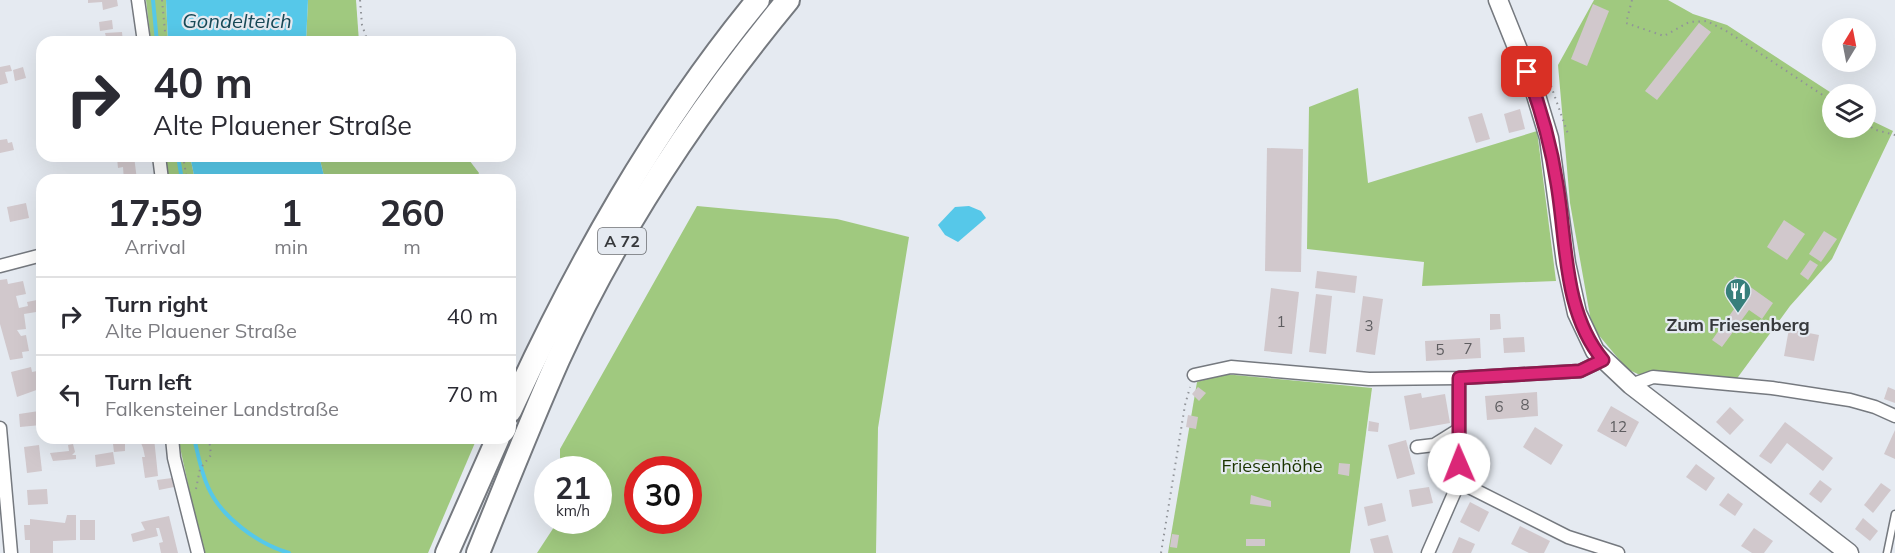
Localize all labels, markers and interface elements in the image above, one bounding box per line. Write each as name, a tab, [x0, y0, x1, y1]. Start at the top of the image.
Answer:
water label: Gondelteich	[182, 8, 292, 33]
north arrow	[1822, 18, 1876, 72]
map controls	[1822, 18, 1876, 138]
pin	[1501, 46, 1552, 97]
icon: arrive	[1510, 55, 1543, 88]
text: 40 m	[153, 56, 253, 109]
icon: right	[54, 60, 132, 138]
button: layers	[1822, 84, 1876, 138]
text: Alte Plauener Straße	[153, 108, 412, 142]
text: 17:59	[107, 190, 203, 235]
text: 1	[280, 190, 302, 235]
text: 260	[380, 190, 445, 235]
road number: A 72	[598, 228, 646, 254]
text: Arrival	[125, 234, 186, 259]
text: min	[274, 234, 308, 259]
text: m	[403, 234, 421, 259]
restaurant icon: Zum Friesenberg	[1723, 276, 1753, 314]
text: Turn right	[105, 290, 208, 318]
icon: right	[54, 300, 87, 333]
text: 40 m	[447, 302, 498, 330]
house number: 1	[1276, 312, 1286, 331]
place label: Zum Friesenberg	[1666, 313, 1810, 336]
house number: 3	[1364, 316, 1374, 335]
text: Alte Plauener Straße	[105, 318, 297, 343]
house number: 7	[1463, 339, 1473, 358]
house number: 5	[1435, 340, 1445, 359]
text: Turn left	[105, 368, 192, 396]
icon: left	[54, 378, 87, 411]
text: 70 m	[447, 380, 498, 408]
house number: 8	[1520, 395, 1530, 414]
text: Falkensteiner Landstraße	[105, 396, 339, 421]
house number: 6	[1494, 397, 1504, 416]
house number: 12	[1609, 417, 1627, 436]
position arrow	[1427, 432, 1491, 496]
park label: Friesenhöhe	[1222, 454, 1322, 477]
speed limit sign: 30	[624, 456, 702, 534]
text: 21	[555, 469, 591, 507]
text: km/h	[556, 501, 590, 520]

